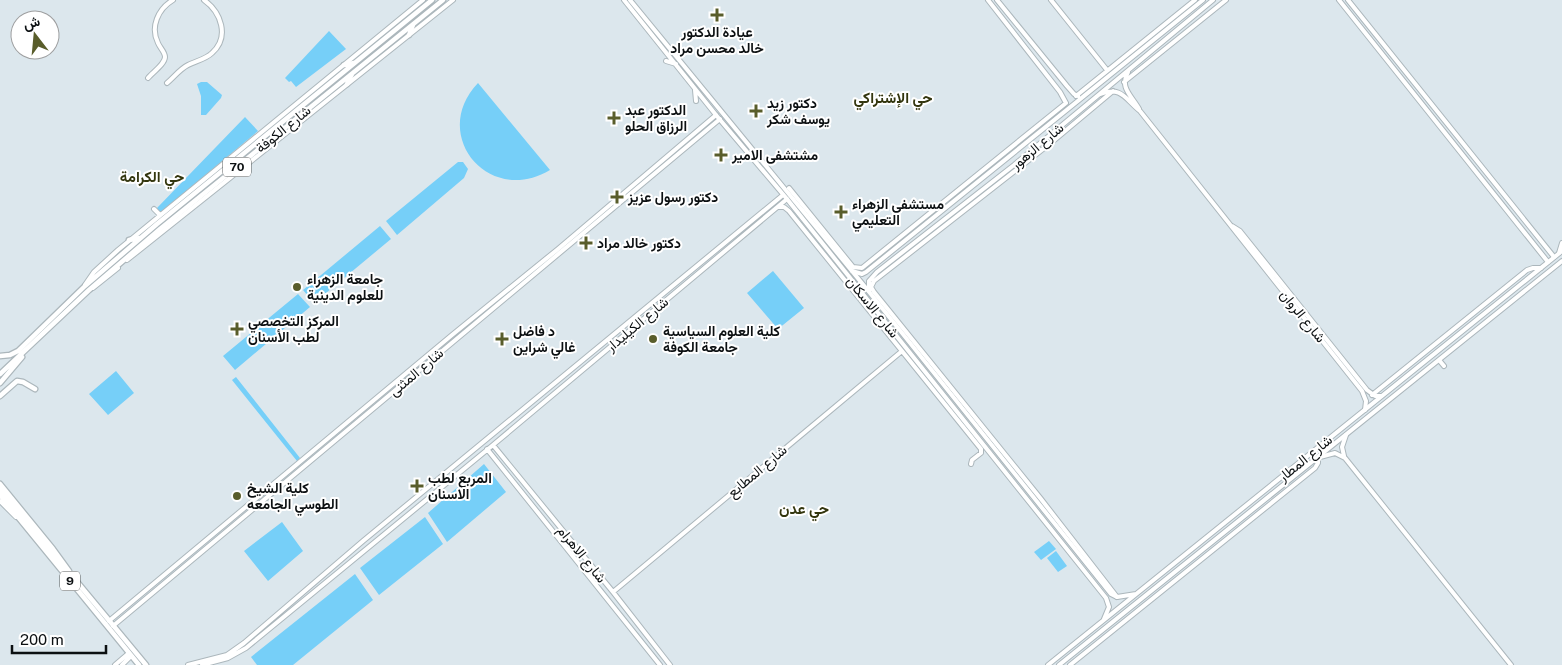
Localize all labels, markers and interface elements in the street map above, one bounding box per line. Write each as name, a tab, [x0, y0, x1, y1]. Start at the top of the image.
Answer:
marker: عيادة الدكتور خالد محسن مراد	[710, 8, 724, 22]
north arrow	[10, 10, 60, 60]
text: ش	[21, 12, 42, 33]
place label: عيادة الدكتور خالد محسن مراد	[670, 24, 764, 57]
district label: حي الإشتراكي	[853, 89, 933, 111]
place label: دكتور زيد يوسف شكر	[766, 95, 830, 128]
street label: شارع الكوفة	[252, 102, 316, 158]
place label: الدكتور عبد الرزاق الحلو	[625, 102, 687, 135]
marker: دكتور زيد يوسف شكر	[749, 104, 763, 118]
marker: الدكتور عبد الرزاق الحلو	[607, 111, 621, 125]
street label: شارع الزهور	[1007, 119, 1069, 176]
place label: مشتشفى الامير	[731, 147, 819, 164]
marker: مشتشفى الامير	[714, 148, 728, 162]
road number: 70	[223, 158, 251, 176]
district label: حي الكرامة	[120, 168, 184, 190]
place label: دكتور رسول عزيز	[627, 189, 718, 206]
marker: دكتور رسول عزيز	[610, 190, 624, 204]
place label: مستشفى الزهراء التعليمي	[852, 196, 944, 232]
marker: مستشفى الزهراء التعليمي	[834, 205, 848, 219]
place label: دكتور خالد مراد	[597, 235, 681, 252]
marker: دكتور خالد مراد	[579, 236, 593, 250]
place label: جامعة الزهراء للعلوم الدينية	[307, 271, 383, 304]
street label: شارع الاسكان	[841, 273, 903, 343]
marker: جامعة الزهراء للعلوم الدينية	[291, 281, 303, 293]
street label: شارع الروان	[1275, 286, 1329, 347]
street label: شارع الكيليدار	[602, 293, 673, 358]
place label: المركز التخصصي لطب الأسنان	[248, 313, 339, 346]
marker: المركز التخصصي لطب الأسنان	[230, 322, 244, 336]
place label: د فاضل غالي شراين	[513, 323, 576, 359]
place label: كلية العلوم السياسية جامعة الكوفة	[663, 323, 780, 356]
marker: د فاضل غالي شراين	[495, 332, 509, 346]
marker: كلية العلوم السياسية جامعة الكوفة	[647, 333, 659, 345]
street label: شارع المثنى	[386, 345, 448, 402]
street label: شارع المطار	[1274, 431, 1337, 488]
street label: شارع المطابع	[724, 442, 792, 503]
place label: المربع لطب الاسنان	[428, 470, 492, 502]
marker: المربع لطب الاسنان	[410, 479, 424, 493]
place label: كلية الشيخ الطوسي الجامعه	[247, 480, 338, 516]
marker: كلية الشيخ الطوسي الجامعه	[231, 490, 243, 502]
district label: حي عدن	[779, 500, 829, 522]
street label: شارع الاهرام	[552, 522, 610, 588]
road number: 9	[60, 572, 80, 590]
scale bar	[12, 622, 106, 654]
text: 200 m	[20, 631, 64, 648]

